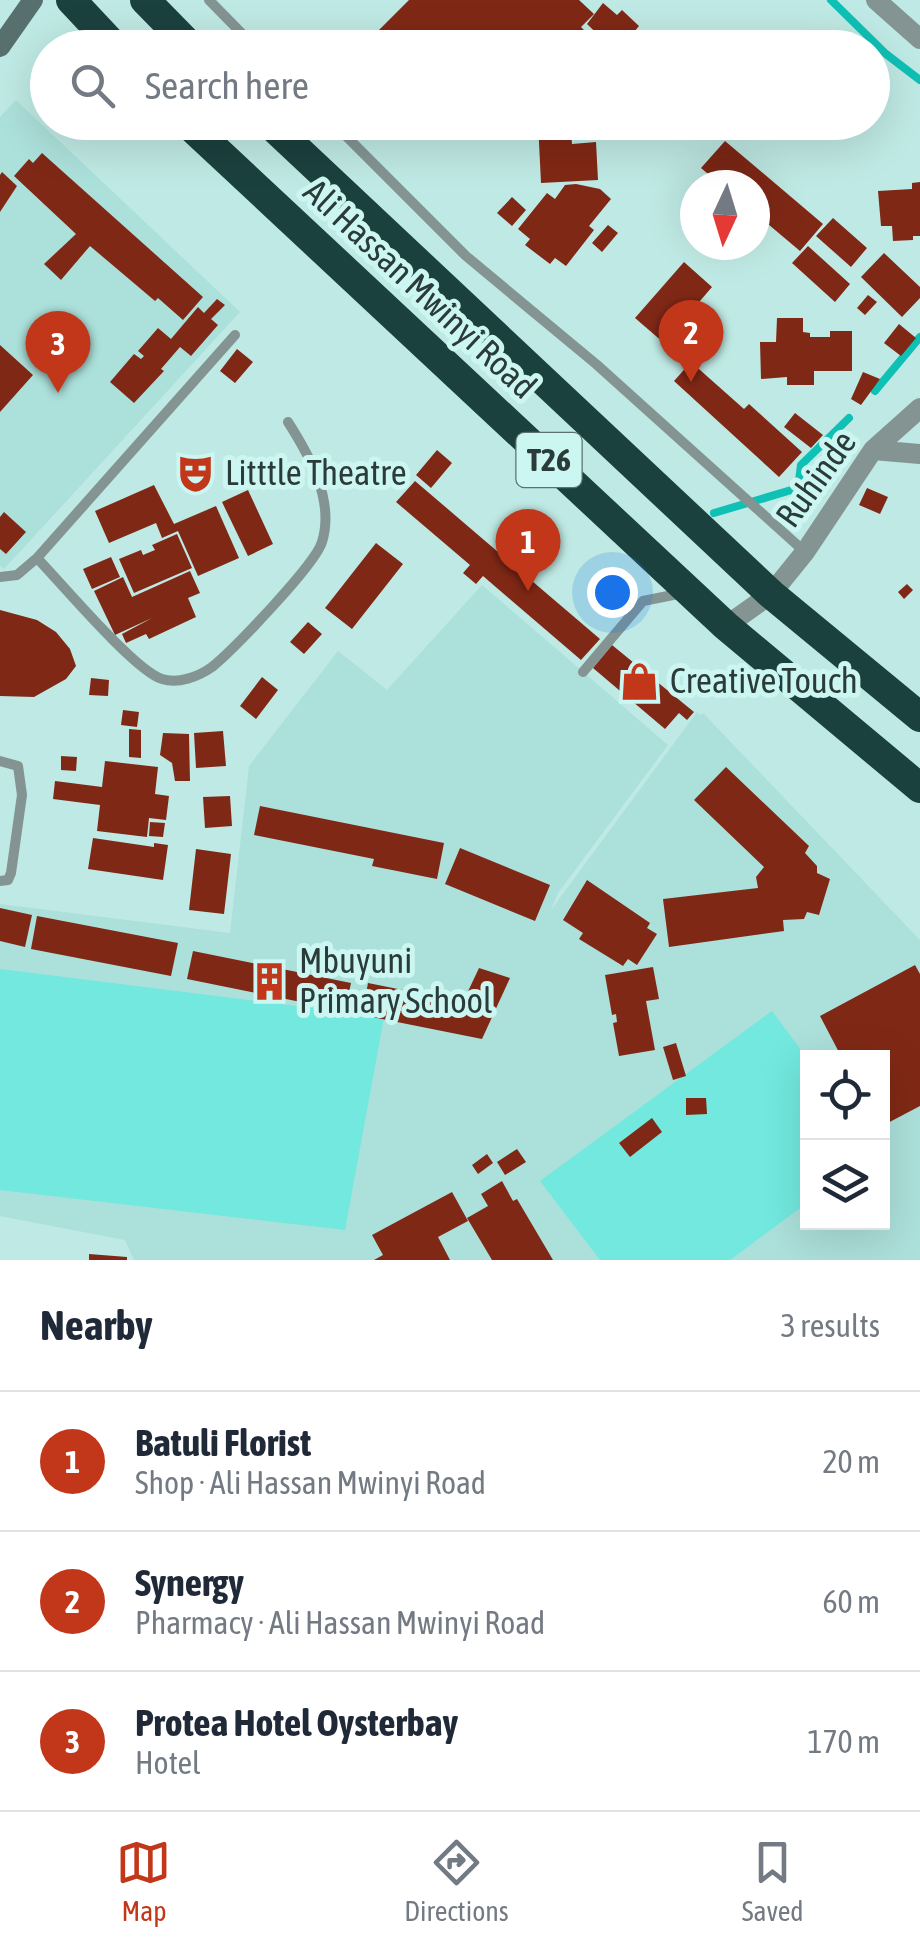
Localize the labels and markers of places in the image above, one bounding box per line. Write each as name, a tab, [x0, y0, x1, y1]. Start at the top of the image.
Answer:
pin: 2	[658, 300, 724, 382]
pin: 3	[26, 310, 90, 393]
theatre icon: Litttle Theatre	[174, 452, 216, 494]
place label: Litttle Theatre	[225, 452, 407, 492]
pin: 1	[496, 508, 560, 591]
shop icon: Creative Touch	[619, 660, 661, 702]
place label: Creative Touch	[670, 660, 858, 700]
place label: Mbuyuni Primary School	[299, 940, 492, 1020]
building icon: Mbuyuni Primary School	[248, 960, 290, 1002]

